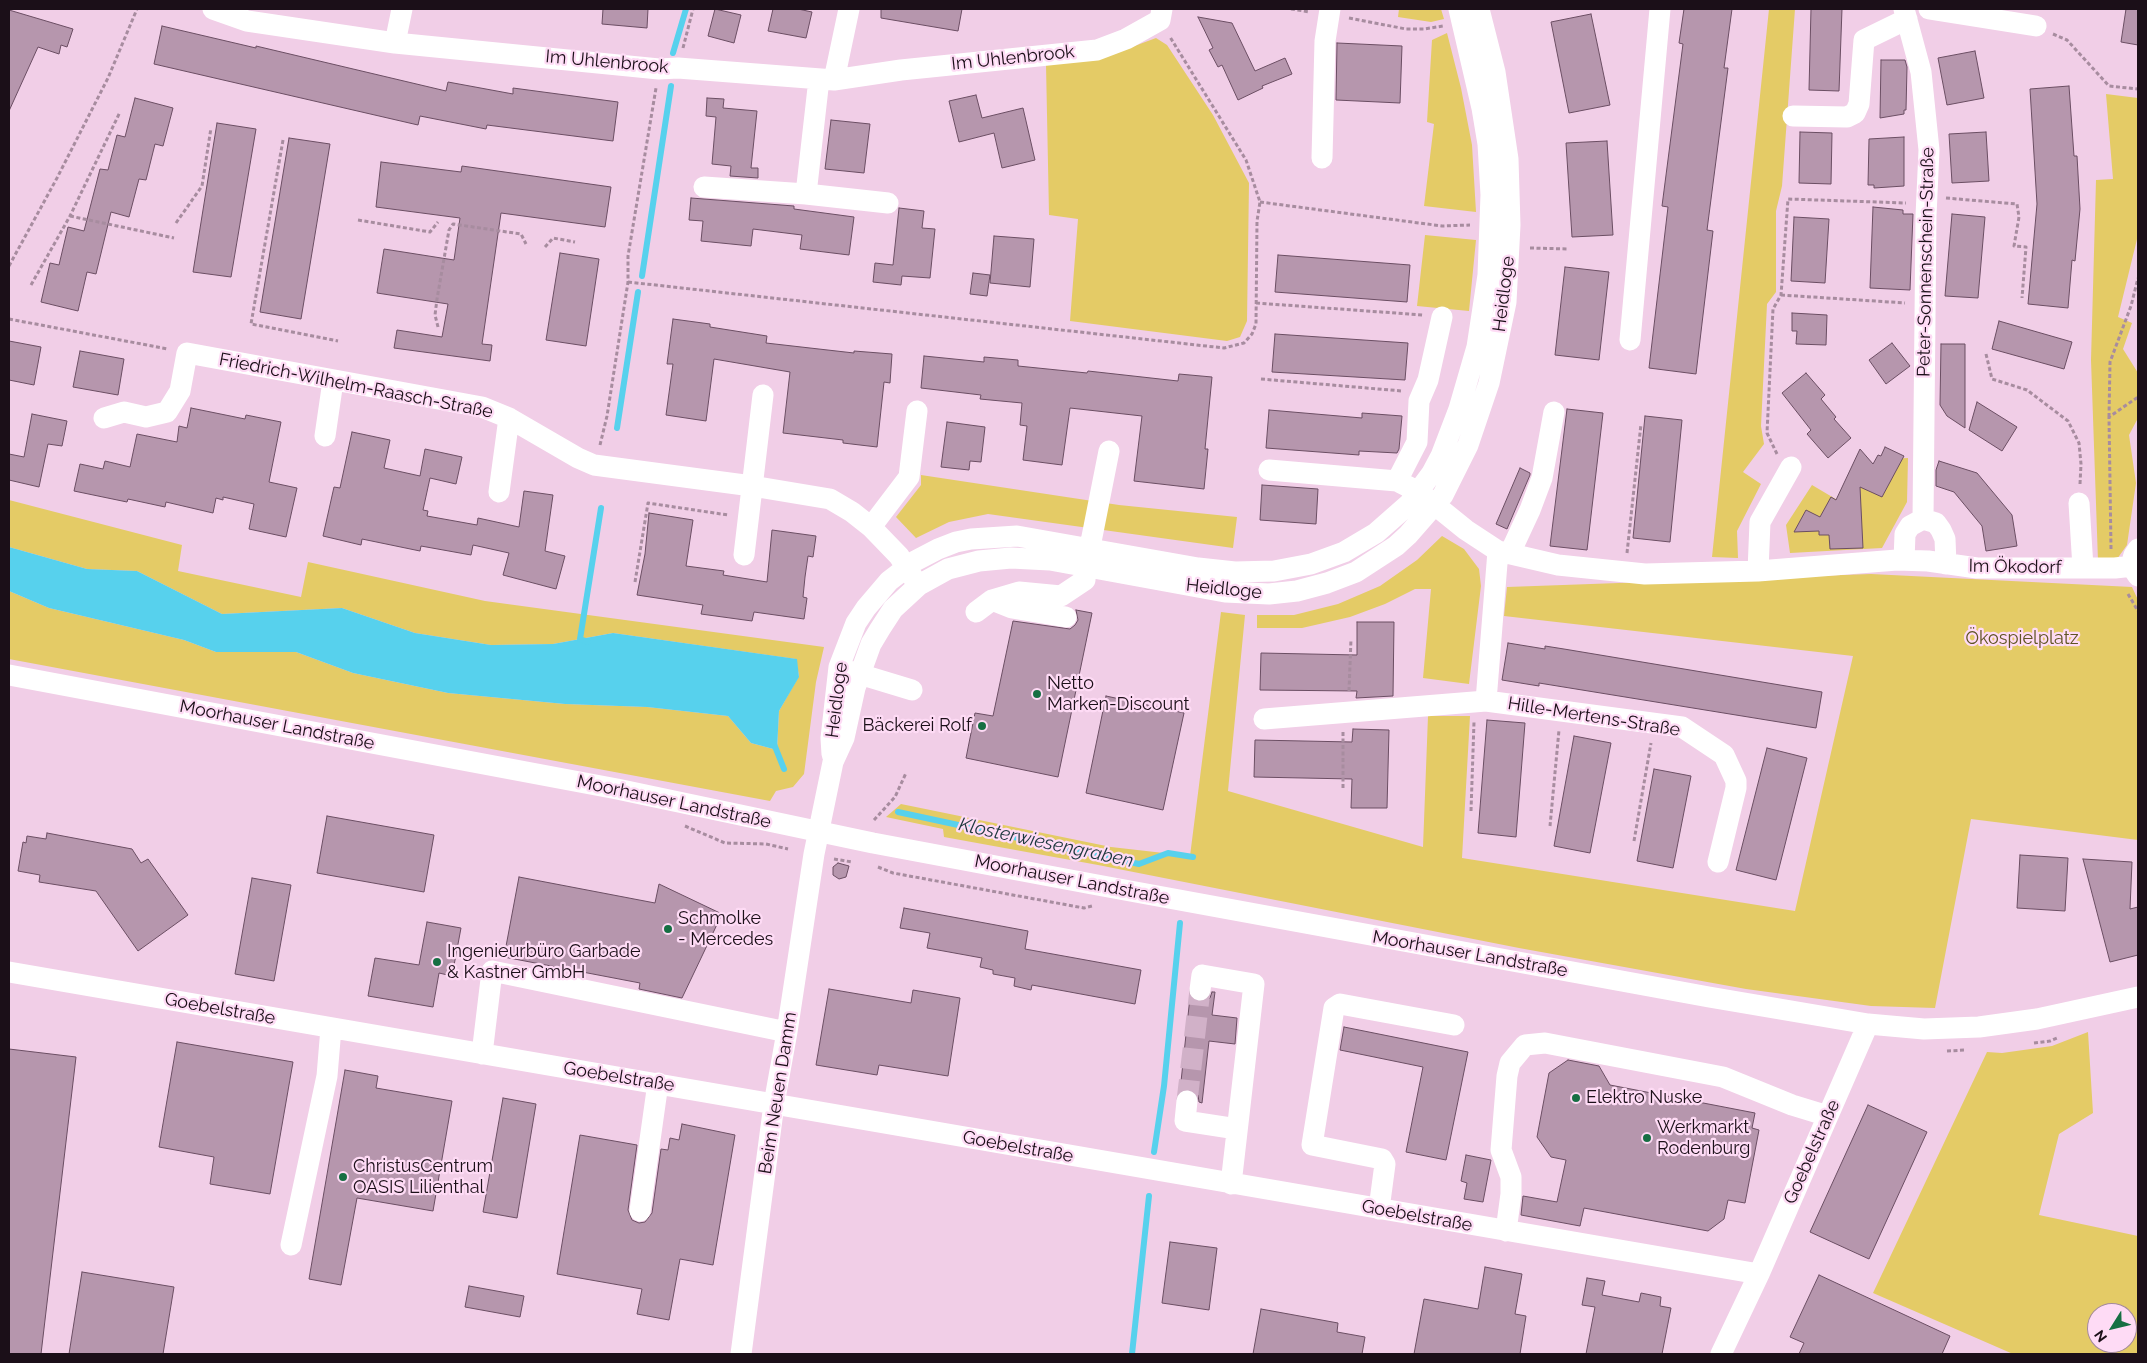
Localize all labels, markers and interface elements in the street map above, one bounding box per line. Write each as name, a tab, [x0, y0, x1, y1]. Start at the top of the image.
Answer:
street label: Im Uhlenbrook	[950, 41, 1076, 75]
street label: Im Uhlenbrook	[544, 46, 670, 78]
street label: Peter-Sonnenschein-Straße	[1913, 147, 1939, 377]
street label: Heidloge	[1489, 255, 1519, 333]
street label: Friedrich-Wilhelm-Raasch-Straße	[217, 349, 495, 423]
street label: Im Ökodorf	[1968, 555, 2062, 579]
street label: Heidloge	[1185, 574, 1263, 604]
park label: Ökospielplatz	[1965, 628, 2079, 650]
street label: Heidloge	[822, 661, 852, 739]
place label: Netto Marken-Discount	[1047, 673, 1190, 716]
marker: Netto Marken-Discount	[1031, 688, 1043, 700]
street label: Hille-Mertens-Straße	[1506, 693, 1682, 741]
street label: Moorhauser Landstraße	[178, 696, 376, 754]
place label: Bäckerei Rolf	[863, 715, 972, 737]
marker: Bäckerei Rolf	[976, 720, 988, 732]
street label: Moorhauser Landstraße	[575, 771, 773, 833]
water label: Klosterwiesengraben	[956, 813, 1136, 873]
street label: Moorhauser Landstraße	[973, 851, 1171, 909]
place label: Schmolke - Mercedes	[678, 908, 773, 951]
marker: Schmolke - Mercedes	[662, 923, 674, 935]
street label: Moorhauser Landstraße	[1371, 926, 1569, 982]
place label: Ingenieurbüro Garbade & Kastner GmbH	[447, 941, 640, 984]
marker: Ingenieurbüro Garbade & Kastner GmbH	[431, 956, 443, 968]
street label: Goebelstraße	[163, 989, 277, 1029]
street label: Beim Neuen Damm	[755, 1010, 801, 1176]
street label: Goebelstraße	[562, 1058, 676, 1096]
place label: Elektro Nuske	[1586, 1087, 1702, 1109]
marker: Elektro Nuske	[1570, 1092, 1582, 1104]
street label: Goebelstraße	[1779, 1096, 1845, 1208]
place label: Werkmarkt Rodenburg	[1657, 1117, 1750, 1160]
street label: Goebelstraße	[961, 1127, 1075, 1167]
marker: Werkmarkt Rodenburg	[1641, 1132, 1653, 1144]
place label: ChristusCentrum OASIS Lilienthal	[353, 1156, 493, 1198]
marker: ChristusCentrum OASIS Lilienthal	[337, 1171, 349, 1183]
street label: Goebelstraße	[1360, 1196, 1474, 1236]
north arrow	[2087, 1303, 2137, 1353]
text: N	[2091, 1327, 2110, 1345]

